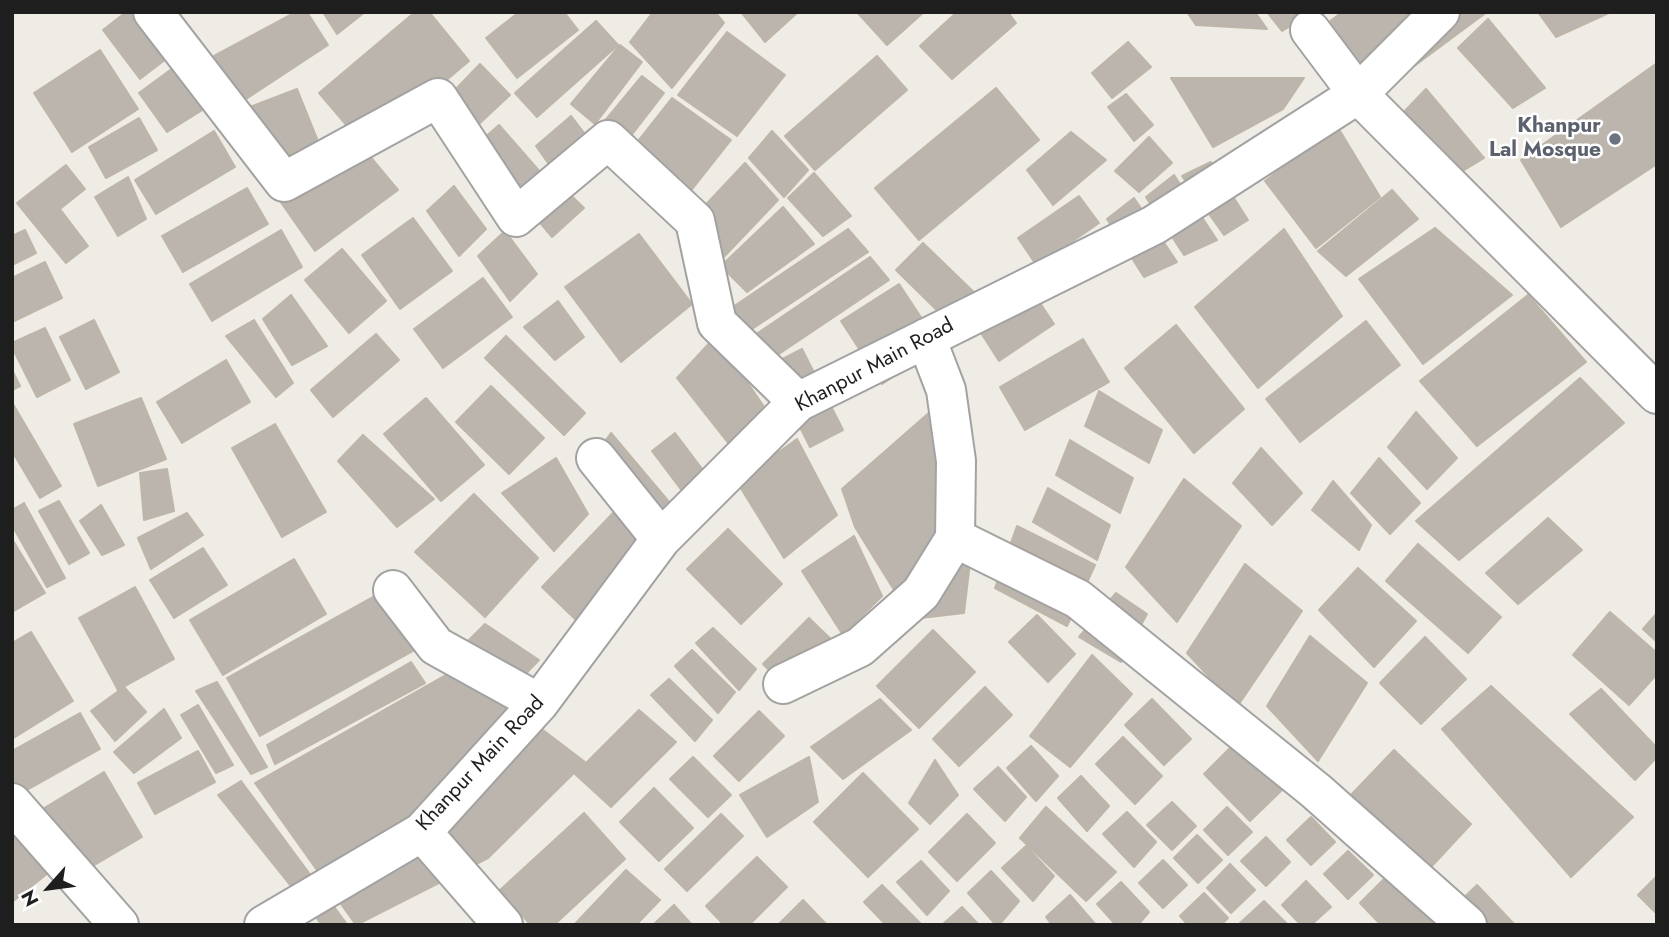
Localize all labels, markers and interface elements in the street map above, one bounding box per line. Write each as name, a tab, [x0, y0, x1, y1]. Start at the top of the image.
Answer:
place label: Khanpur Lal Mosque	[1489, 114, 1601, 164]
marker: Khanpur Lal Mosque	[1607, 131, 1623, 147]
street label: Khanpur Main Road	[792, 314, 958, 418]
street label: Khanpur Main Road	[412, 691, 550, 837]
north arrow	[14, 853, 84, 923]
text: N	[15, 885, 45, 911]

